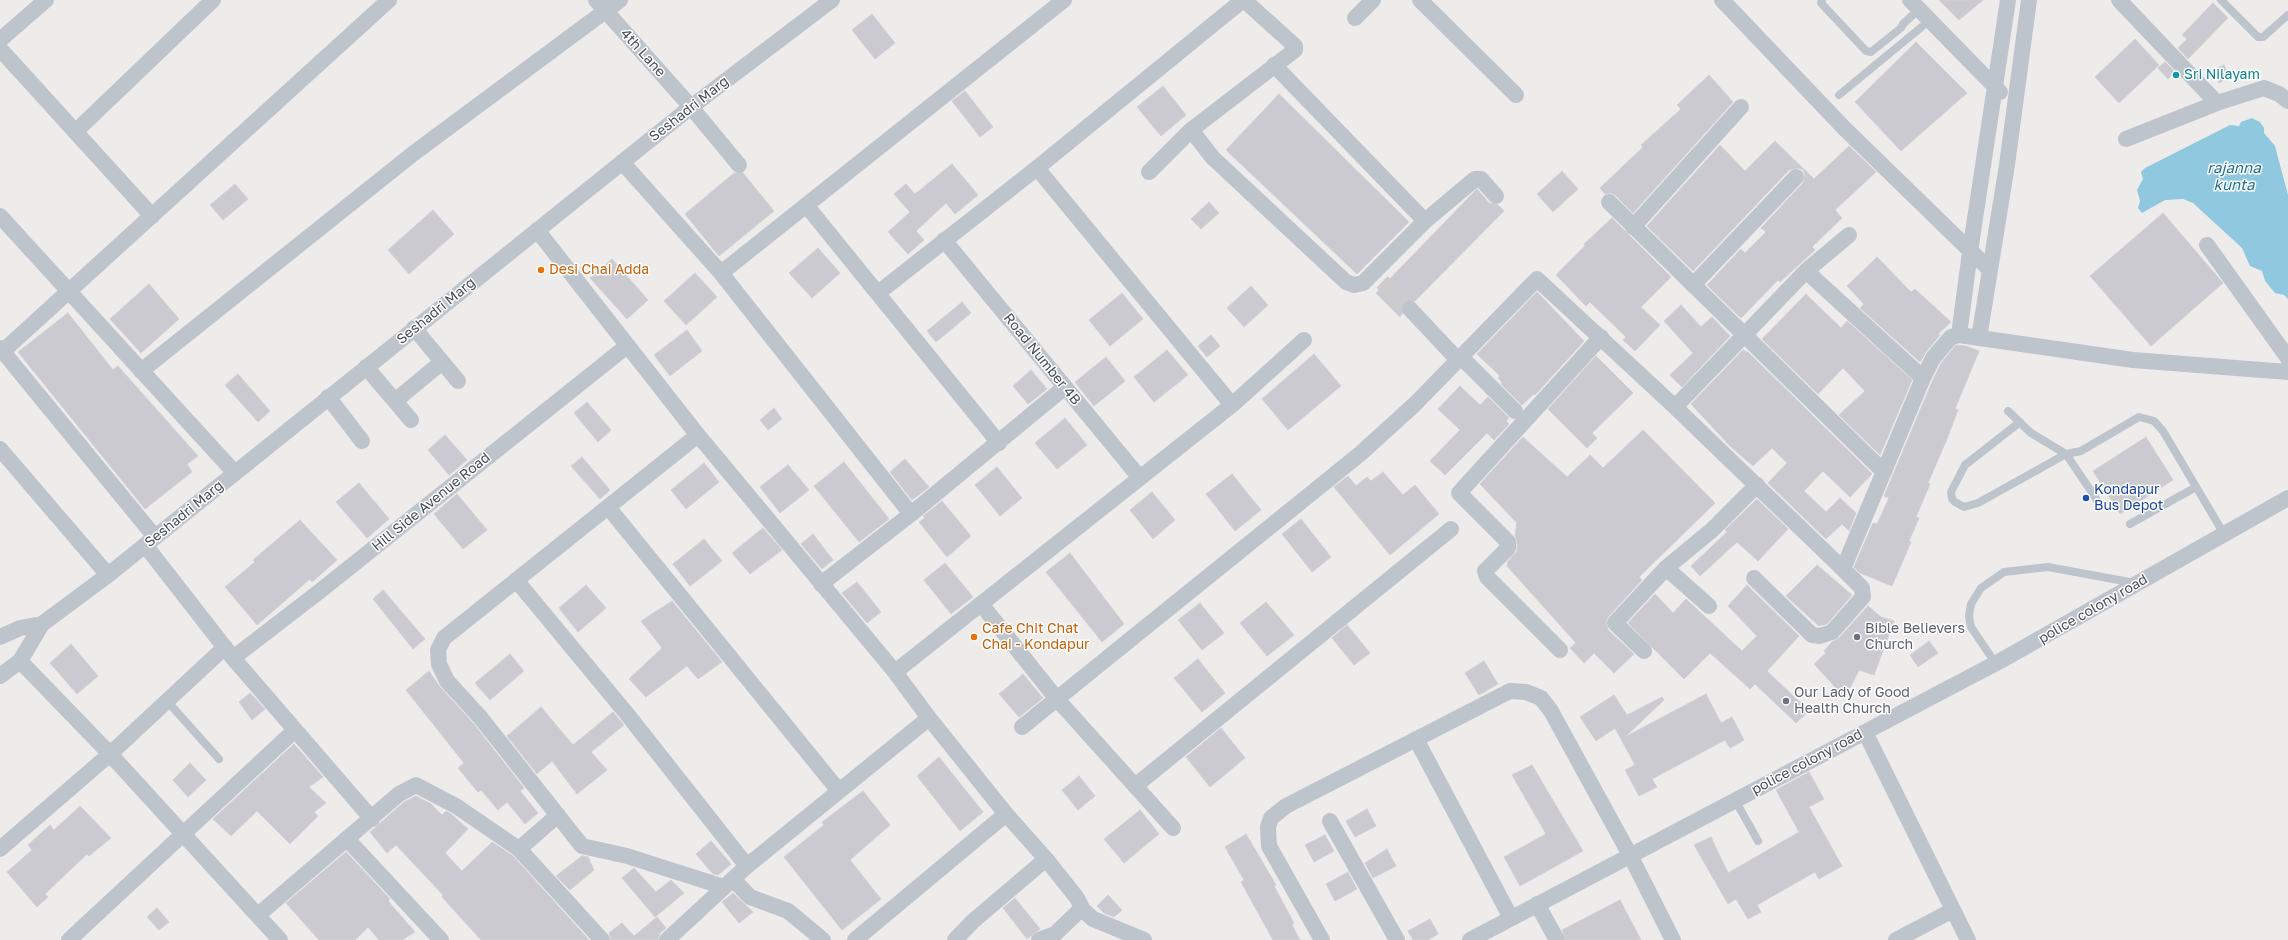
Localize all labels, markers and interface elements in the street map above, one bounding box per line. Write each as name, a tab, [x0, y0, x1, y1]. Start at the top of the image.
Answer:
street label: 4th Lane	[617, 25, 669, 81]
place label: Sri Nilayam	[2184, 67, 2260, 83]
marker: Sri Nilayam	[2171, 70, 2181, 80]
street label: Seshadri Marg	[646, 73, 732, 145]
water label: rajanna kunta	[2207, 159, 2261, 194]
place label: Desi Chai Adda	[549, 262, 649, 278]
marker: Desi Chai Adda	[536, 265, 546, 275]
street label: Seshadri Marg	[393, 274, 479, 348]
street label: Road Number 4B	[1000, 310, 1084, 408]
street label: Hill Side Avenue Road	[369, 449, 493, 555]
street label: Seshadri Marg	[141, 477, 227, 551]
place label: Kondapur Bus Depot	[2094, 482, 2163, 514]
marker: Kondapur Bus Depot	[2081, 493, 2091, 503]
street label: police colony road	[2035, 571, 2151, 647]
place label: Cafe Chit Chat Chai - Kondapur	[982, 621, 1090, 654]
place label: Bible Believers Church	[1865, 621, 1965, 654]
marker: Cafe Chit Chat Chai - Kondapur	[969, 632, 979, 642]
marker: Bible Believers Church	[1852, 632, 1862, 642]
place label: Our Lady of Good Health Church	[1794, 685, 1910, 718]
marker: Our Lady of Good Health Church	[1781, 696, 1791, 706]
street label: police colony road	[1749, 726, 1865, 798]

